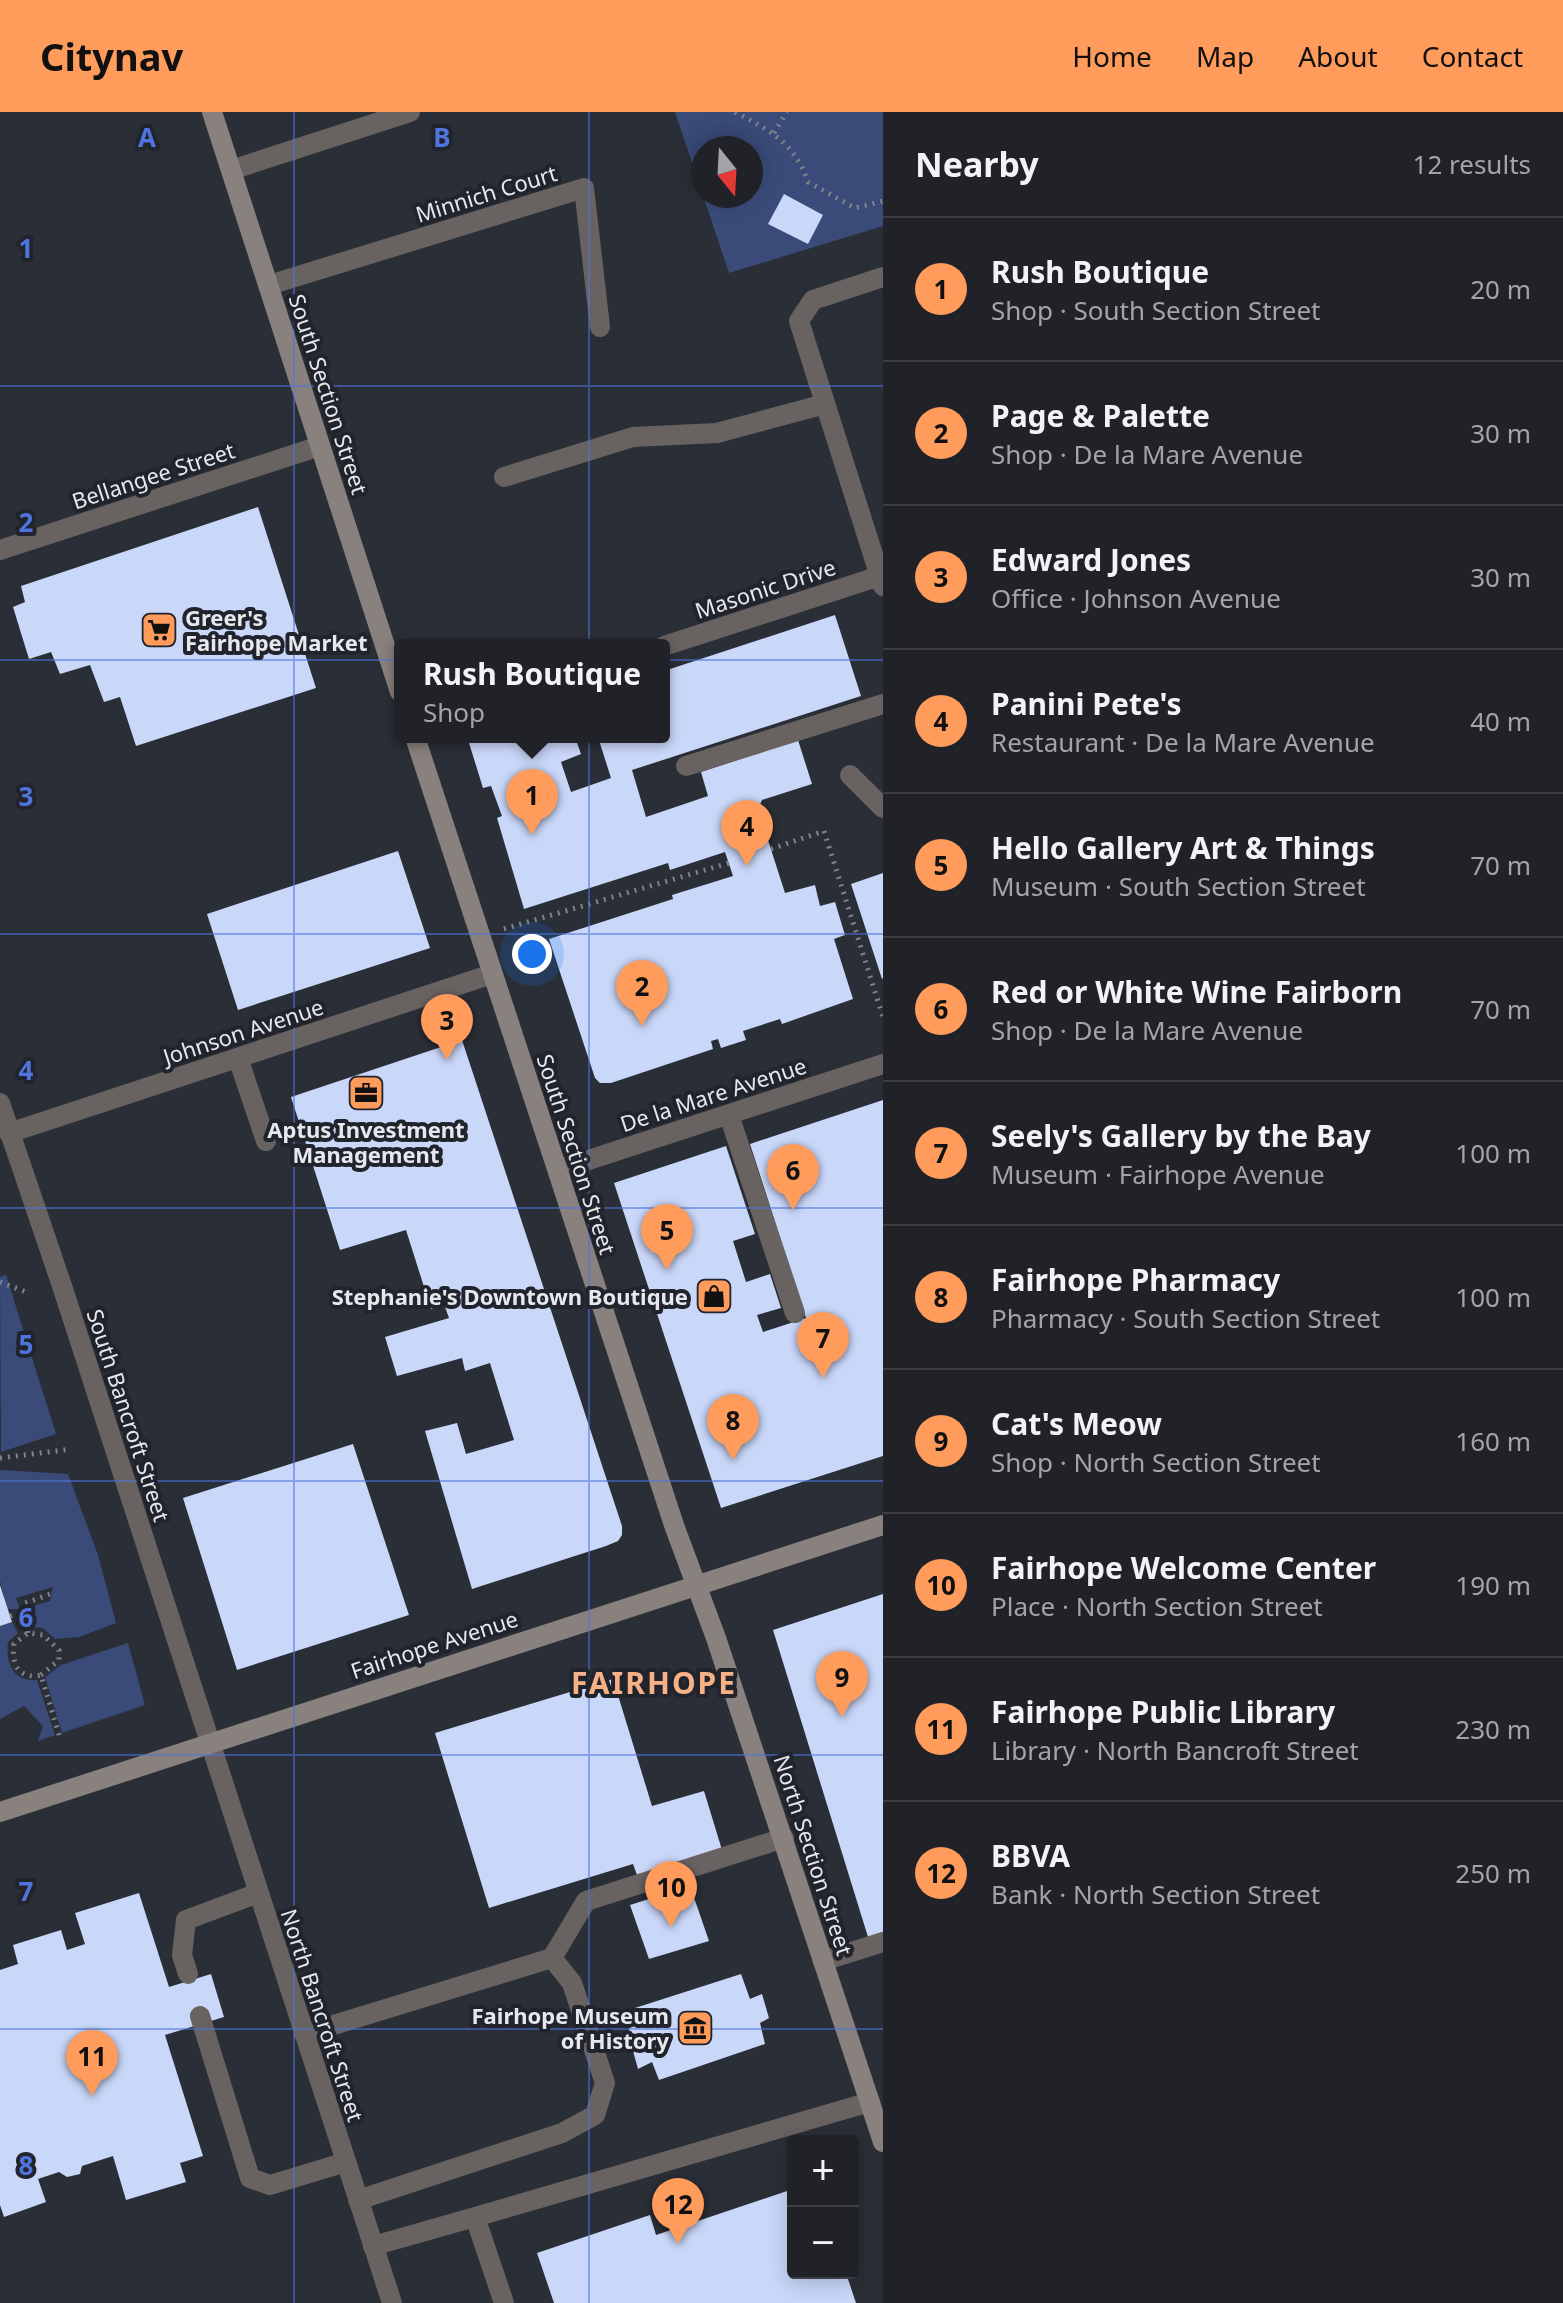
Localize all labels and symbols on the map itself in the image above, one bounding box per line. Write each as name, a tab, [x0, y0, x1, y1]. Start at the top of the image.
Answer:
text: A	[138, 119, 156, 155]
text: B	[433, 119, 451, 155]
north arrow	[691, 136, 763, 208]
street label: Minnich Court	[412, 157, 560, 229]
text: 1	[19, 230, 33, 266]
street label: South Section Street	[282, 290, 376, 498]
street label: Bellangee Street	[68, 435, 238, 515]
text: 2	[19, 504, 34, 540]
street label: Masonic Drive	[691, 551, 839, 625]
place label: Greer's Fairhope Market	[185, 602, 368, 657]
supermarket icon: Greer's Fairhope Market	[140, 611, 178, 649]
pin: 1	[506, 769, 558, 835]
text: 3	[19, 778, 33, 814]
pin: 4	[721, 800, 773, 866]
your location	[512, 934, 552, 974]
pin: 2	[616, 960, 668, 1026]
street label: Johnson Avenue	[157, 991, 327, 1072]
pin: 3	[421, 994, 473, 1060]
street label: South Section Street	[530, 1050, 624, 1258]
street label: De la Mare Avenue	[616, 1050, 810, 1138]
text: 4	[19, 1052, 34, 1088]
office icon: Aptus Investment Management	[347, 1074, 385, 1112]
place label: Aptus Investment Management	[267, 1114, 465, 1169]
pin: 6	[767, 1144, 819, 1210]
pin: 5	[641, 1204, 693, 1270]
shop icon: Stephanie's Downtown Boutique	[695, 1277, 733, 1315]
place label: Stephanie's Downtown Boutique	[332, 1281, 688, 1311]
street label: South Bancroft Street	[80, 1305, 178, 1525]
pin: 7	[797, 1312, 849, 1378]
text: 5	[19, 1326, 33, 1362]
pin: 8	[707, 1394, 759, 1460]
text: 6	[19, 1599, 34, 1635]
street label: Fairhope Avenue	[346, 1603, 522, 1685]
pin: 9	[816, 1651, 868, 1717]
district label: FAIRHOPE	[571, 1662, 737, 1703]
street label: North Section Street	[767, 1751, 861, 1959]
pin: 10	[645, 1861, 697, 1927]
text: 7	[19, 1873, 34, 1909]
street label: North Bancroft Street	[274, 1905, 372, 2125]
place label: Fairhope Museum of History	[472, 2000, 669, 2055]
museum icon: Fairhope Museum of History	[676, 2009, 714, 2047]
pin: 11	[66, 2030, 118, 2096]
text: 8	[19, 2147, 33, 2183]
pin: 12	[652, 2178, 704, 2244]

